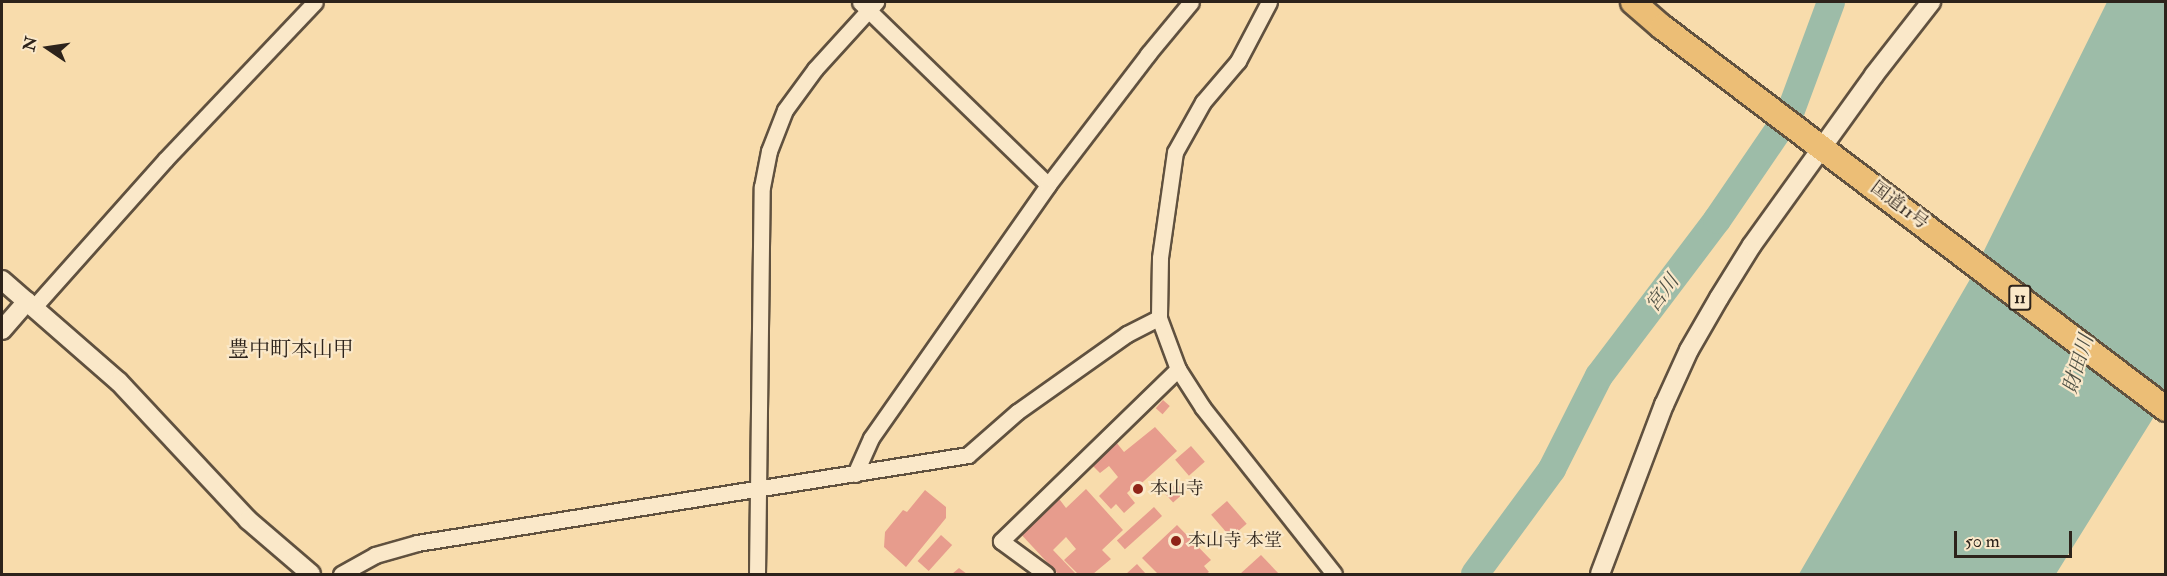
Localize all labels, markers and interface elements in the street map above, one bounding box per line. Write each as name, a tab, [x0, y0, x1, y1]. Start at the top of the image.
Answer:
north arrow	[18, 18, 78, 78]
text: N	[19, 35, 42, 53]
street label: 国道11号	[1866, 177, 1932, 235]
water label: 宮川	[1640, 270, 1684, 316]
road number: 11	[2008, 285, 2032, 311]
water label: 財田川	[2058, 332, 2098, 396]
district label: 豊中町本山甲	[228, 337, 354, 363]
place label: 本山寺	[1150, 478, 1204, 500]
marker: 本山寺	[1131, 482, 1145, 496]
scale bar	[1957, 519, 2076, 557]
place label: 本山寺 本堂	[1188, 530, 1282, 552]
text: 50 m	[1965, 530, 2000, 553]
marker: 本山寺 本堂	[1169, 534, 1183, 548]

